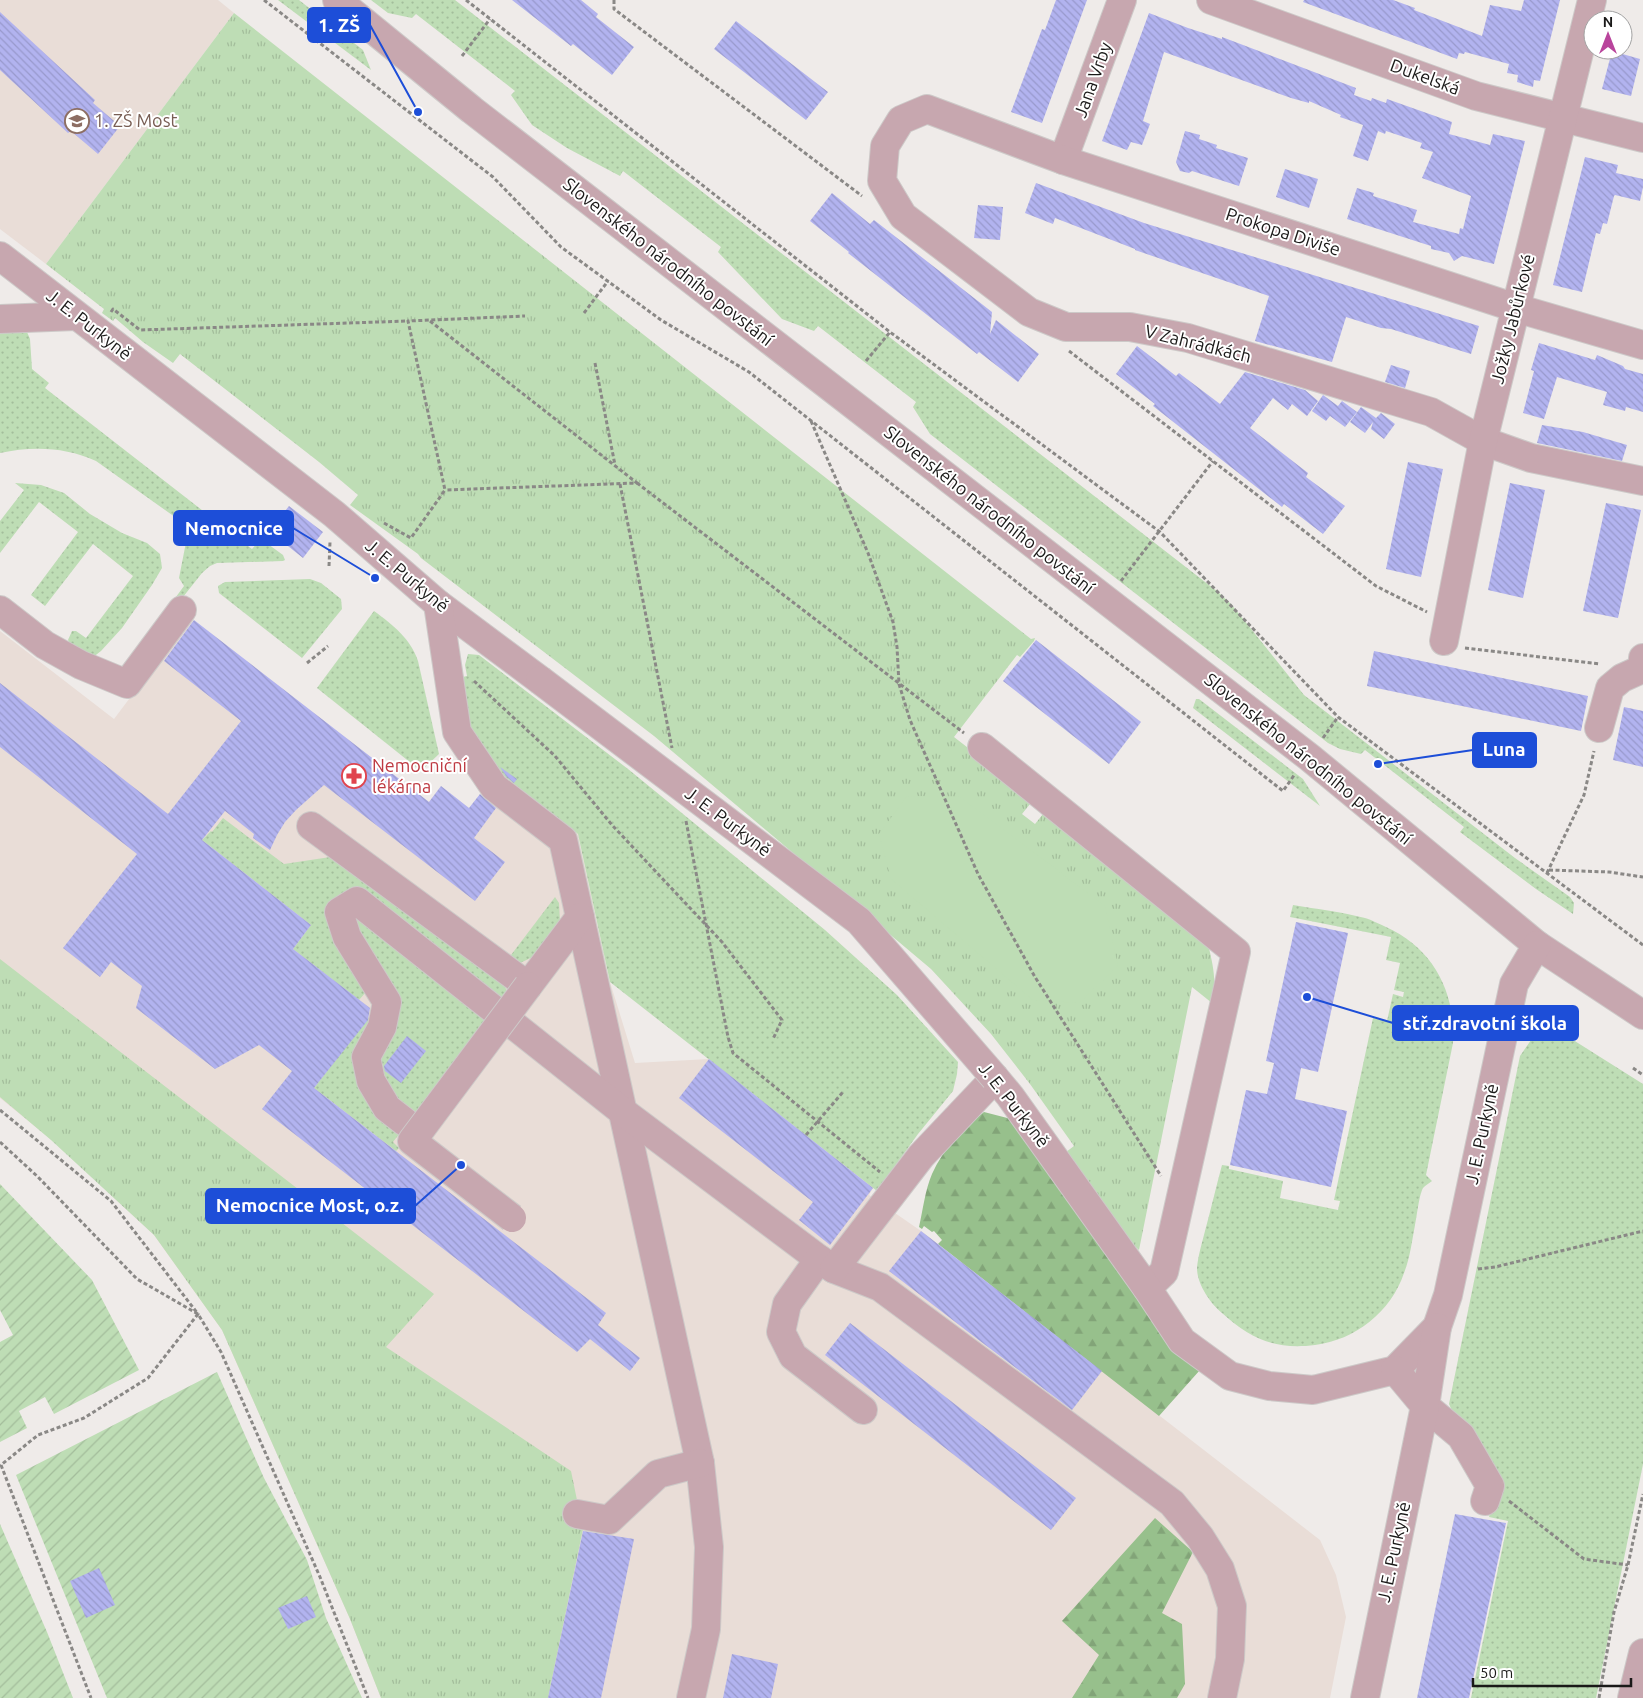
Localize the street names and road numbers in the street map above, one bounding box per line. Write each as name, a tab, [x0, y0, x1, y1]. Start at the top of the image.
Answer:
street label: Jana Vrby	[1069, 39, 1115, 120]
street label: Dukelská	[1388, 54, 1463, 98]
street label: Slovenského národního povstání	[560, 173, 778, 350]
street label: Prokopa Diviše	[1224, 203, 1343, 259]
street label: Jožky Jabůrkové	[1486, 252, 1538, 386]
street label: J. E. Purkyně	[43, 285, 136, 364]
street label: V Zahrádkách	[1143, 320, 1253, 366]
street label: Slovenského národního povstání	[881, 421, 1099, 598]
street label: J. E. Purkyně	[362, 535, 453, 616]
street label: Slovenského národního povstání	[1201, 668, 1417, 848]
street label: J. E. Purkyně	[682, 782, 775, 860]
street label: J. E. Purkyně	[975, 1058, 1054, 1151]
street label: J. E. Purkyně	[1461, 1082, 1501, 1186]
street label: J. E. Purkyně	[1373, 1500, 1413, 1604]

